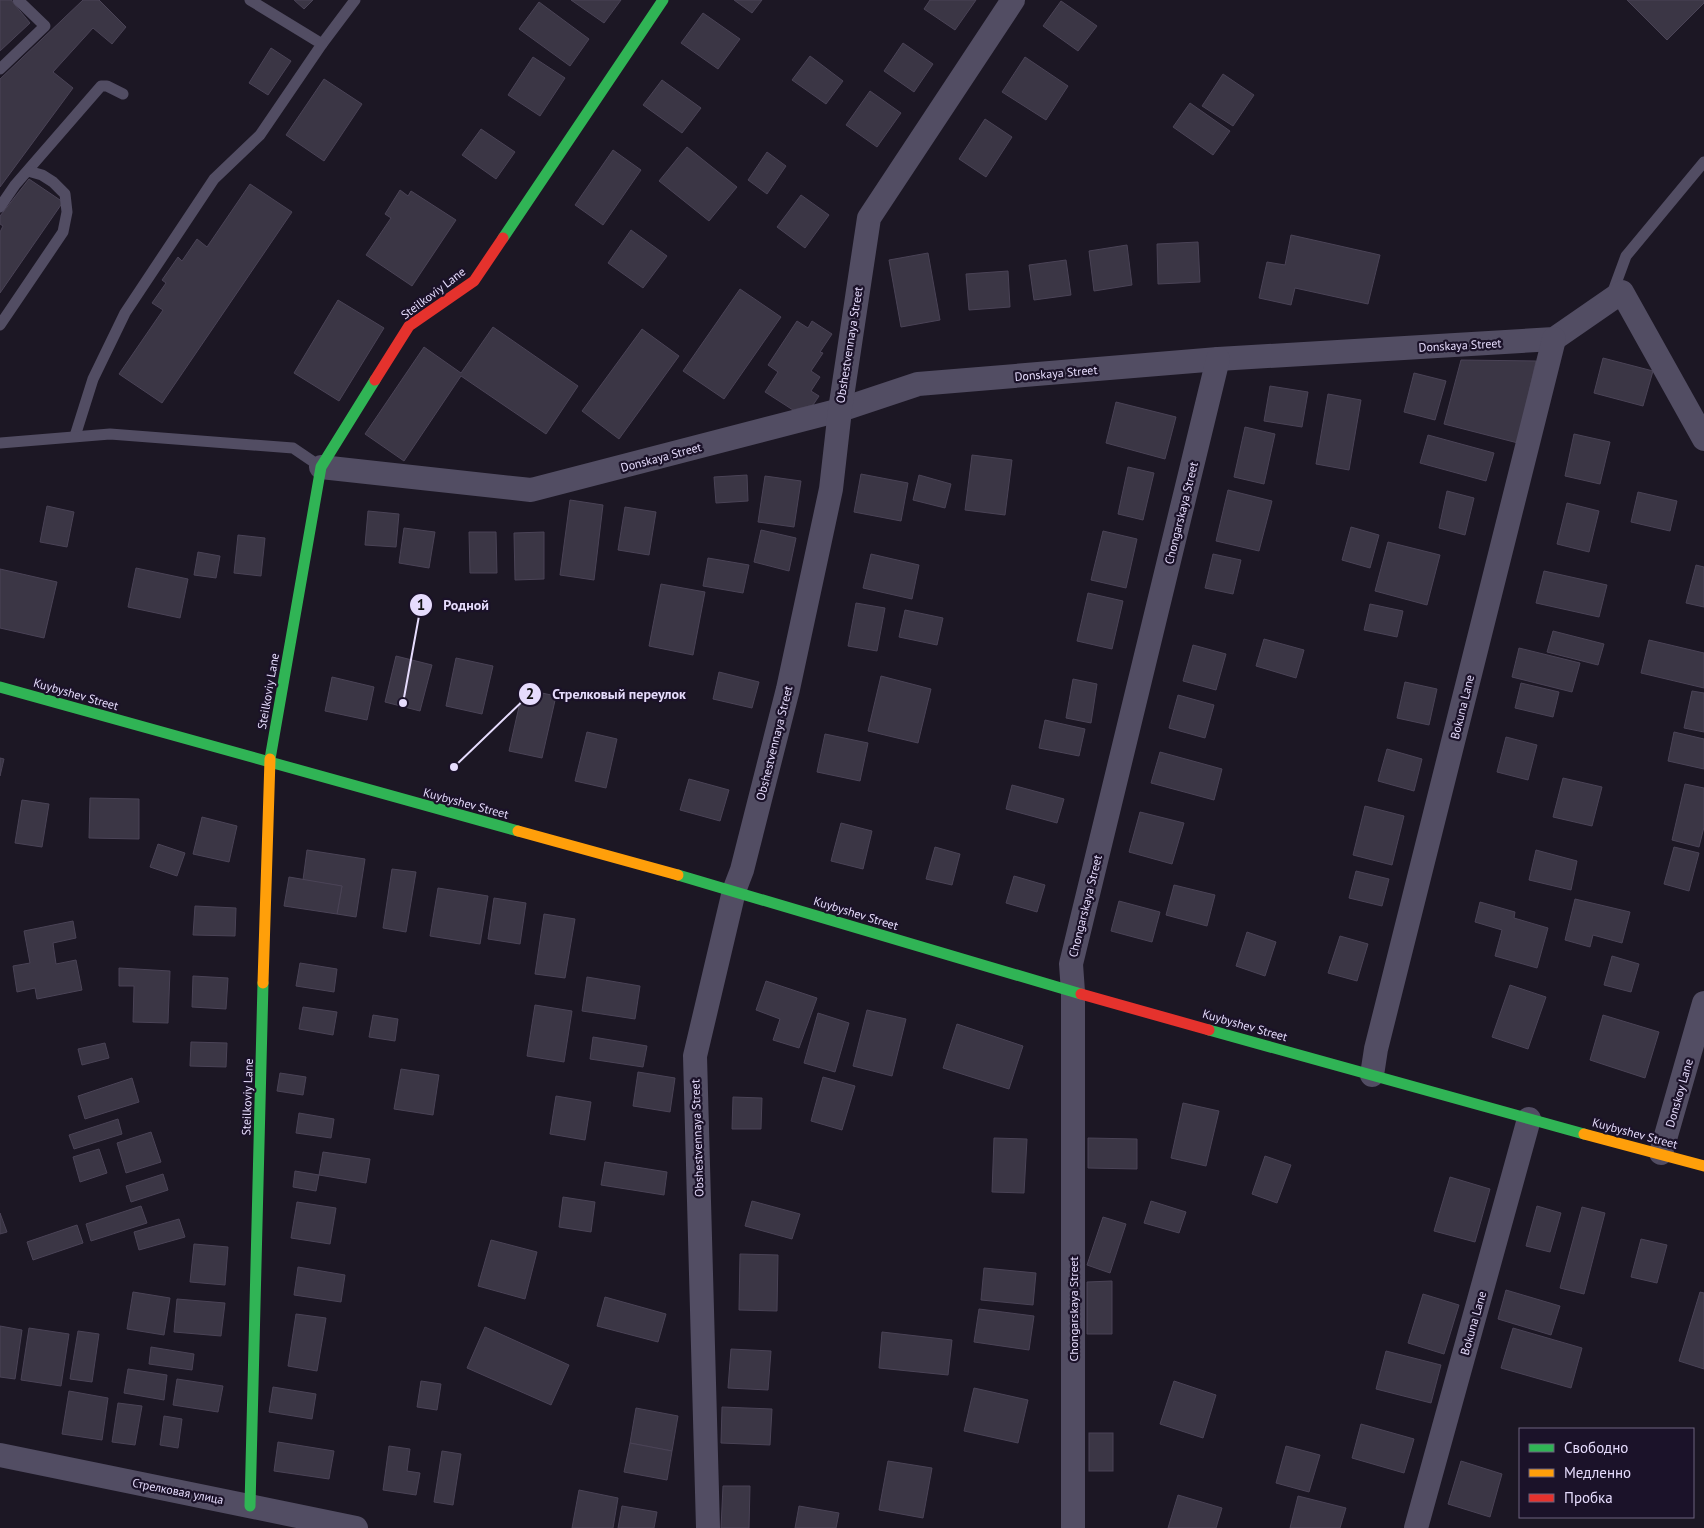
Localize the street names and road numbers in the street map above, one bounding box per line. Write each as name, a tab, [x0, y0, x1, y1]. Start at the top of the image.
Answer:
street label: Steilkoviy Lane	[398, 264, 468, 322]
street label: Obshestvennaya Street	[832, 286, 866, 404]
street label: Donskaya Street	[1418, 335, 1502, 355]
street label: Donskaya Street	[1014, 362, 1098, 384]
street label: Donskaya Street	[619, 439, 703, 475]
street label: Chongarskaya Street	[1161, 460, 1201, 566]
street label: Steilkoviy Lane	[254, 652, 282, 730]
street label: Bokuna Lane	[1447, 673, 1477, 741]
street label: Kuybyshev Street	[32, 675, 120, 713]
street label: Obshestvennaya Street	[752, 684, 796, 802]
street label: Kuybyshev Street	[422, 784, 510, 822]
street label: Chongarskaya Street	[1065, 853, 1105, 959]
street label: Kuybyshev Street	[812, 893, 900, 933]
street label: Kuybyshev Street	[1201, 1006, 1289, 1044]
street label: Donskoy Lane	[1662, 1057, 1696, 1129]
street label: Steilkoviy Lane	[238, 1058, 256, 1136]
street label: Obshestvennaya Street	[687, 1079, 707, 1197]
street label: Kuybyshev Street	[1591, 1114, 1679, 1152]
street label: Chongarskaya Street	[1066, 1256, 1081, 1362]
street label: Bokuna Lane	[1457, 1289, 1489, 1357]
street label: Стрелковая улица	[131, 1475, 225, 1507]

